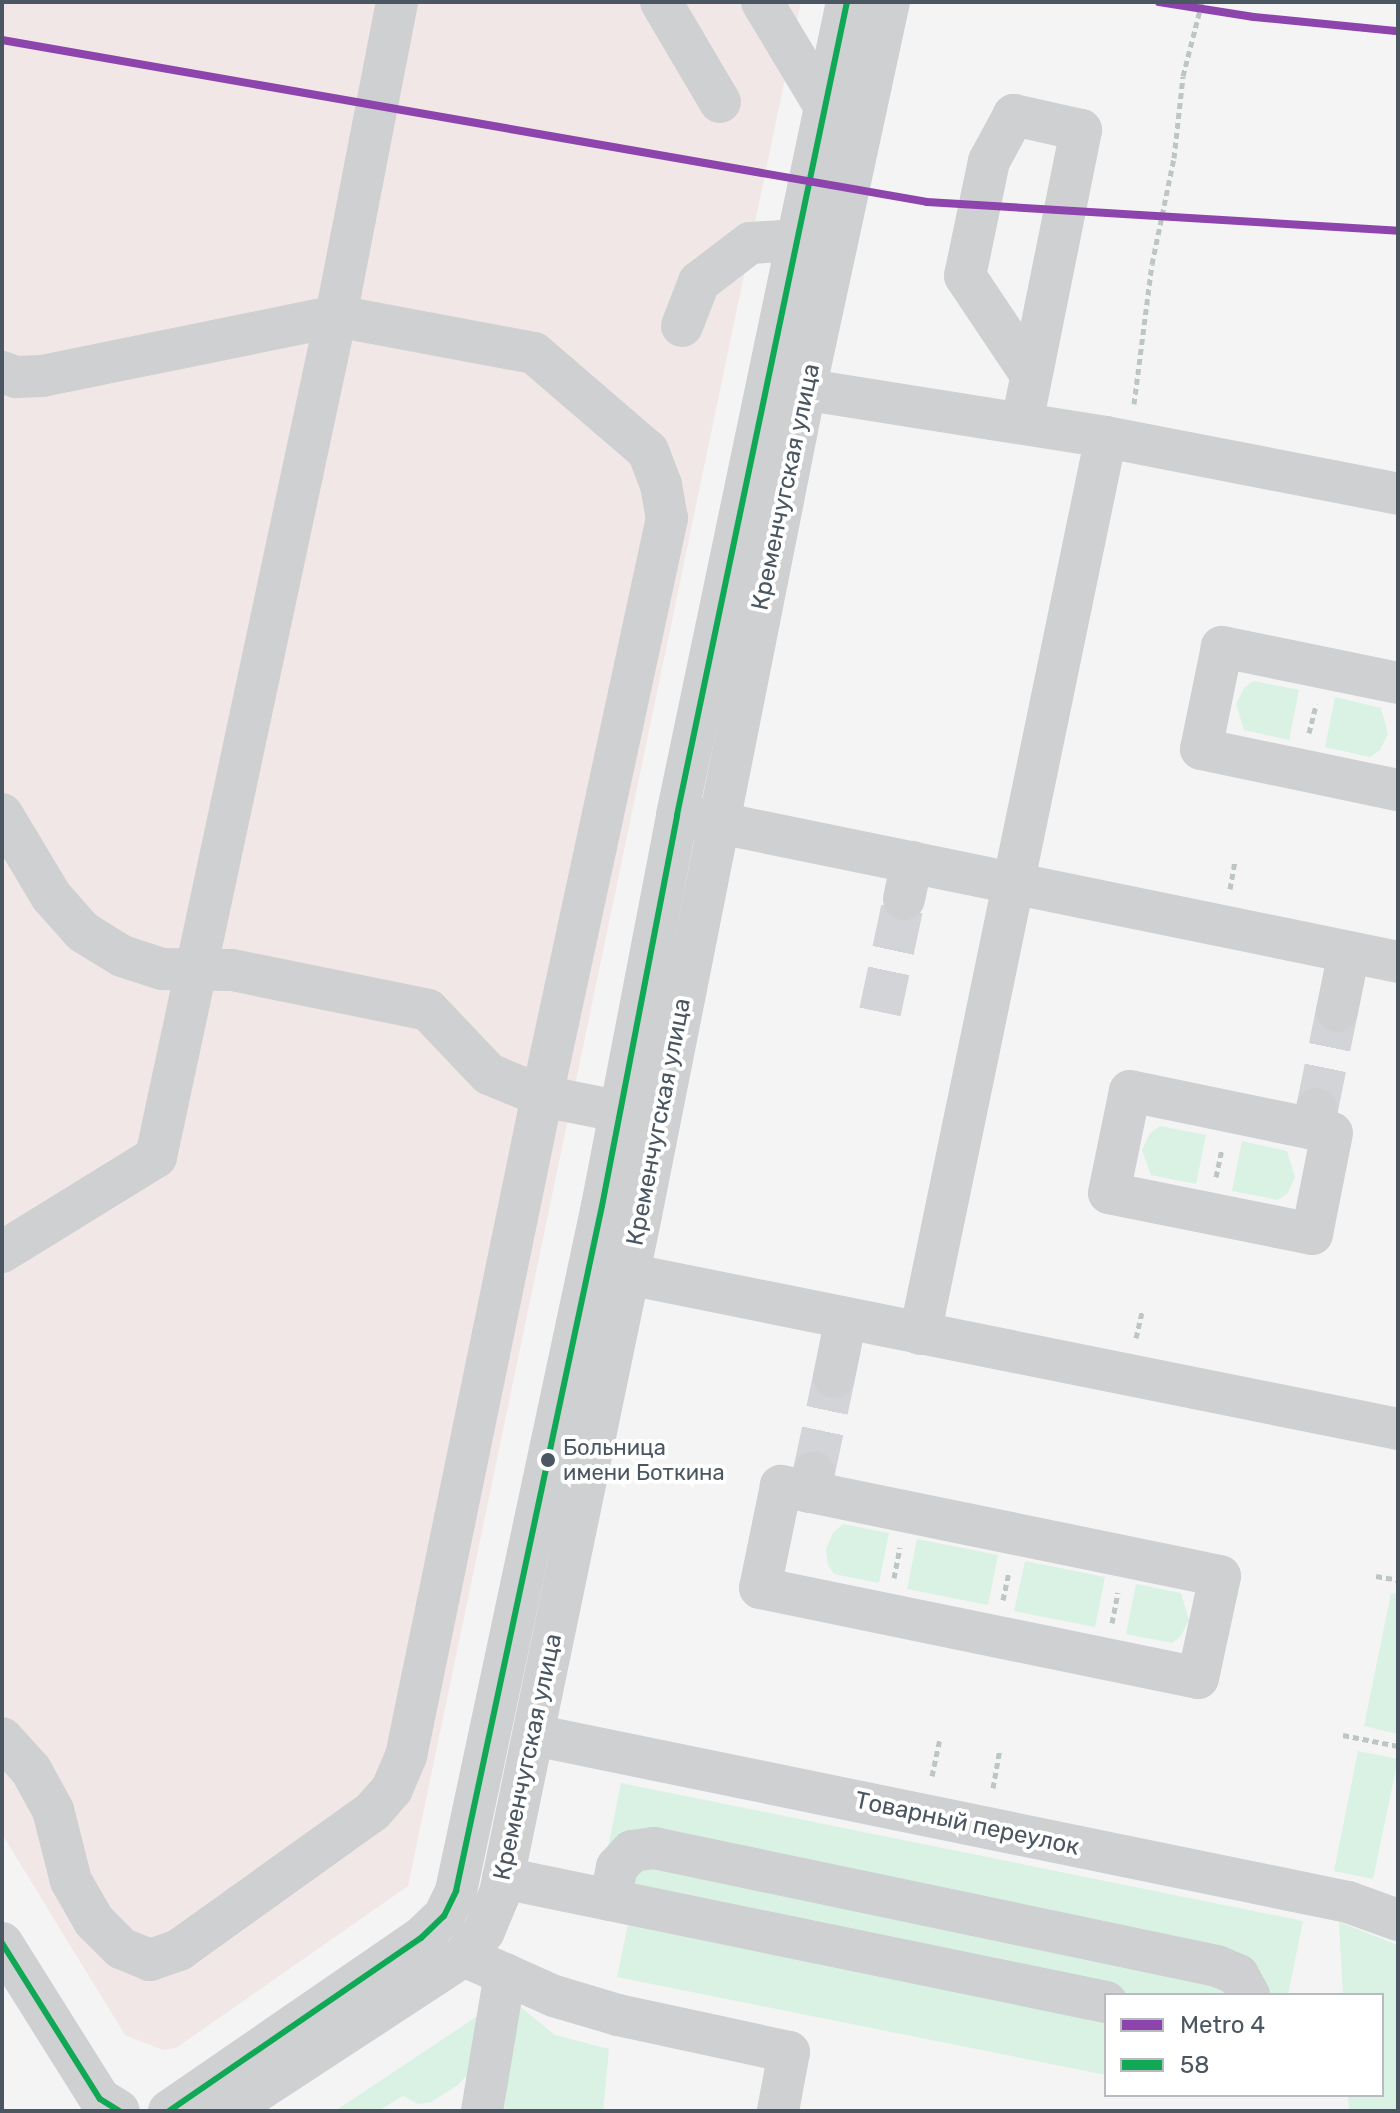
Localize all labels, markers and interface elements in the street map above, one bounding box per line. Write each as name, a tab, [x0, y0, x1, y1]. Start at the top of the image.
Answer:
street label: Кременчугская улица	[746, 361, 826, 613]
street label: Кременчугская улица	[621, 996, 697, 1248]
place label: Больница имени Боткина	[563, 1434, 725, 1486]
marker: Больница имени Боткина	[540, 1452, 556, 1468]
street label: Кременчугская улица	[488, 1631, 568, 1883]
street label: Товарный переулок	[852, 1786, 1082, 1862]
legend	[1104, 1993, 1384, 2097]
text: Metro 4	[1180, 2011, 1265, 2039]
text: 58	[1180, 2051, 1210, 2079]

